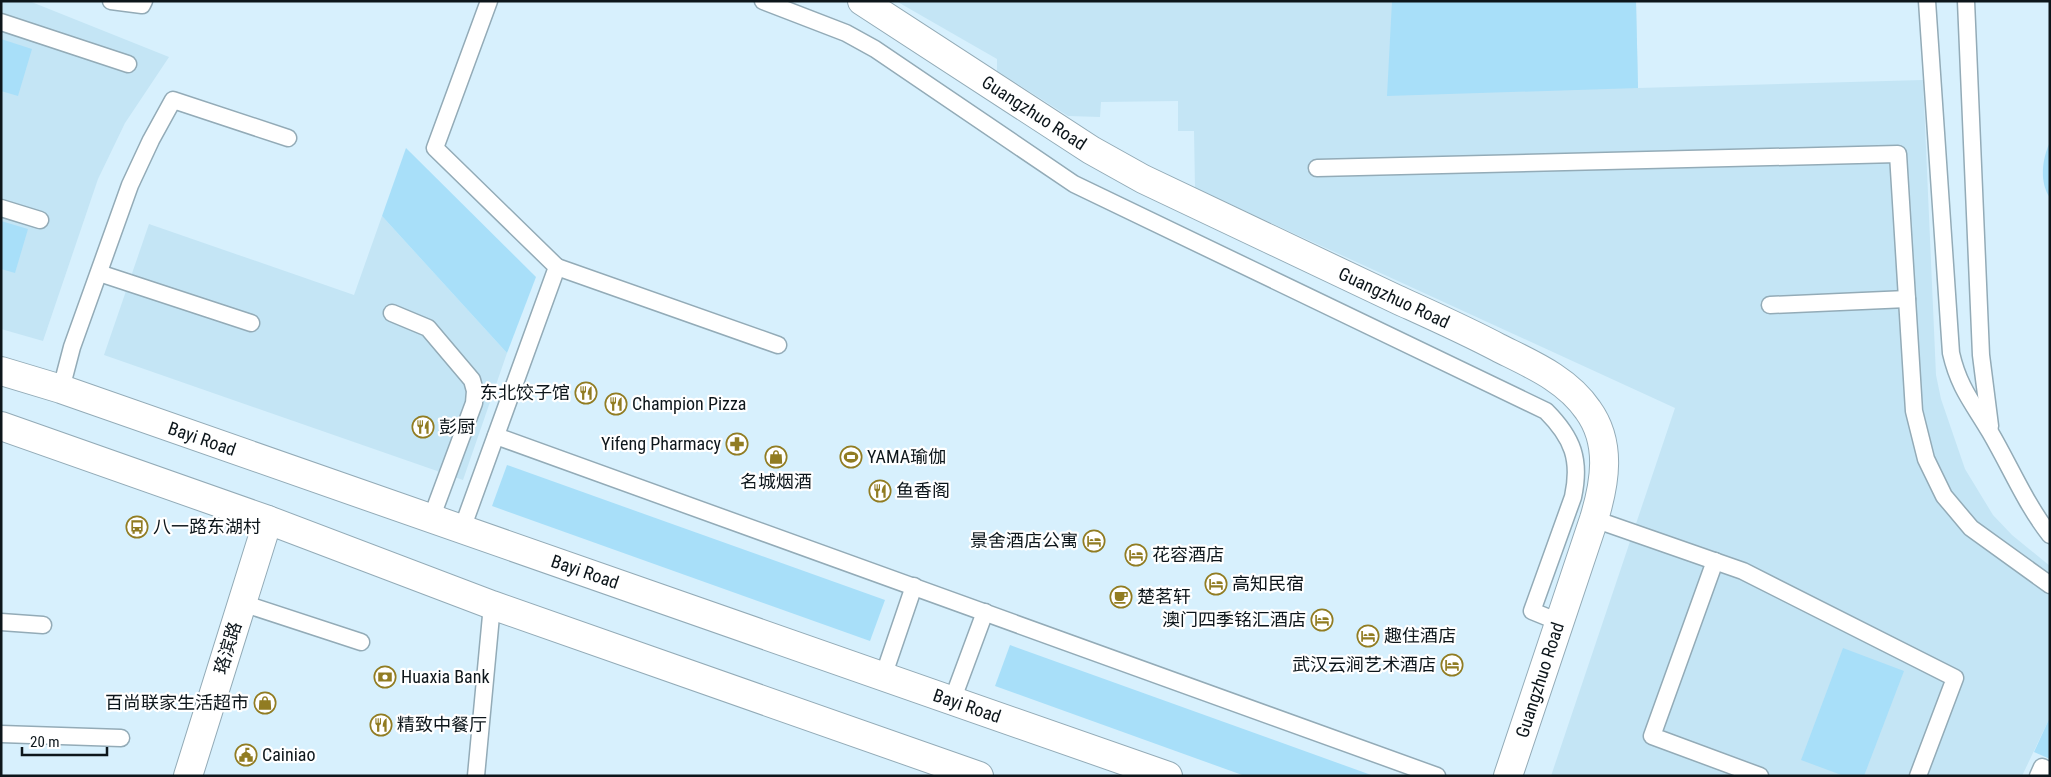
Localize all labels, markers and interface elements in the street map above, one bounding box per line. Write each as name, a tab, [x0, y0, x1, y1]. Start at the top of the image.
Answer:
street label: Guangzhuo Road	[978, 71, 1090, 154]
street label: Guangzhuo Road	[1335, 263, 1453, 332]
restaurant icon: 东北饺子馆	[574, 381, 598, 405]
place label: 东北饺子馆	[480, 382, 570, 403]
restaurant icon: Champion Pizza	[604, 392, 628, 416]
place label: Champion Pizza	[632, 393, 747, 414]
restaurant icon: 彭厨	[411, 415, 435, 439]
place label: 彭厨	[439, 416, 475, 437]
street label: Bayi Road	[166, 417, 239, 460]
pharmacy icon: Yifeng Pharmacy	[725, 432, 749, 456]
place label: Yifeng Pharmacy	[601, 433, 721, 454]
shop icon: 名城烟酒	[764, 445, 788, 469]
sports icon: YAMA瑜伽	[839, 445, 863, 469]
place label: YAMA瑜伽	[867, 446, 946, 467]
place label: 名城烟酒	[740, 471, 812, 492]
restaurant icon: 鱼香阁	[868, 479, 892, 503]
place label: 鱼香阁	[896, 480, 950, 501]
bus stop icon: 八一路东湖村	[125, 515, 149, 539]
place label: 八一路东湖村	[153, 516, 261, 537]
hotel icon: 景舍酒店公寓	[1082, 529, 1106, 553]
place label: 景舍酒店公寓	[970, 530, 1078, 551]
hotel icon: 花容酒店	[1124, 543, 1148, 567]
place label: 花容酒店	[1152, 544, 1224, 565]
street label: Bayi Road	[549, 550, 622, 593]
hotel icon: 高知民宿	[1204, 572, 1228, 596]
place label: 高知民宿	[1232, 573, 1304, 594]
cafe icon: 楚茗轩	[1109, 585, 1133, 609]
place label: 楚茗轩	[1137, 586, 1191, 607]
hotel icon: 澳门四季铭汇酒店	[1310, 608, 1334, 632]
place label: 澳门四季铭汇酒店	[1162, 609, 1306, 630]
street label: 珞滨路	[210, 619, 245, 677]
street label: Guangzhuo Road	[1511, 619, 1568, 740]
hotel icon: 趣住酒店	[1356, 624, 1380, 648]
place label: 趣住酒店	[1384, 625, 1456, 646]
hotel icon: 武汉云涧艺术酒店	[1440, 653, 1464, 677]
place label: 武汉云涧艺术酒店	[1292, 654, 1436, 675]
bank icon: Huaxia Bank	[373, 665, 397, 689]
place label: Huaxia Bank	[401, 666, 490, 687]
street label: Bayi Road	[931, 684, 1004, 727]
shop icon: 百尚联家生活超市	[253, 691, 277, 715]
place label: 百尚联家生活超市	[105, 692, 249, 713]
restaurant icon: 精致中餐厅	[369, 713, 393, 737]
place label: 精致中餐厅	[397, 714, 487, 735]
scale bar	[22, 724, 108, 756]
text: 20 m	[30, 733, 60, 751]
public building icon: Cainiao	[234, 743, 258, 767]
place label: Cainiao	[262, 744, 315, 765]

